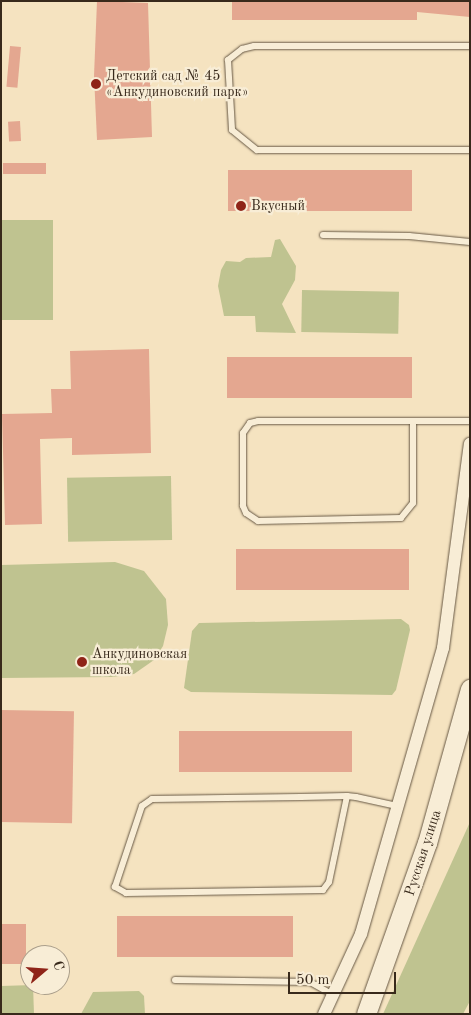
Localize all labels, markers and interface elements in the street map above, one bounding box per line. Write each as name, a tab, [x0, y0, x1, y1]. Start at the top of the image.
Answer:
place label: Детский сад № 45 «Анкудиновский парк»	[106, 68, 248, 100]
marker: Детский сад № 45 «Анкудиновский парк»	[90, 78, 102, 90]
place label: Вкусный	[251, 198, 305, 214]
marker: Вкусный	[235, 200, 247, 212]
place label: Анкудиновская школа	[92, 646, 187, 679]
marker: Анкудиновская школа	[76, 656, 88, 668]
street label: Русская улица	[401, 808, 445, 898]
north arrow	[20, 945, 70, 995]
text: С	[50, 959, 66, 972]
scale bar	[291, 962, 398, 994]
text: 50 m	[296, 973, 330, 988]

